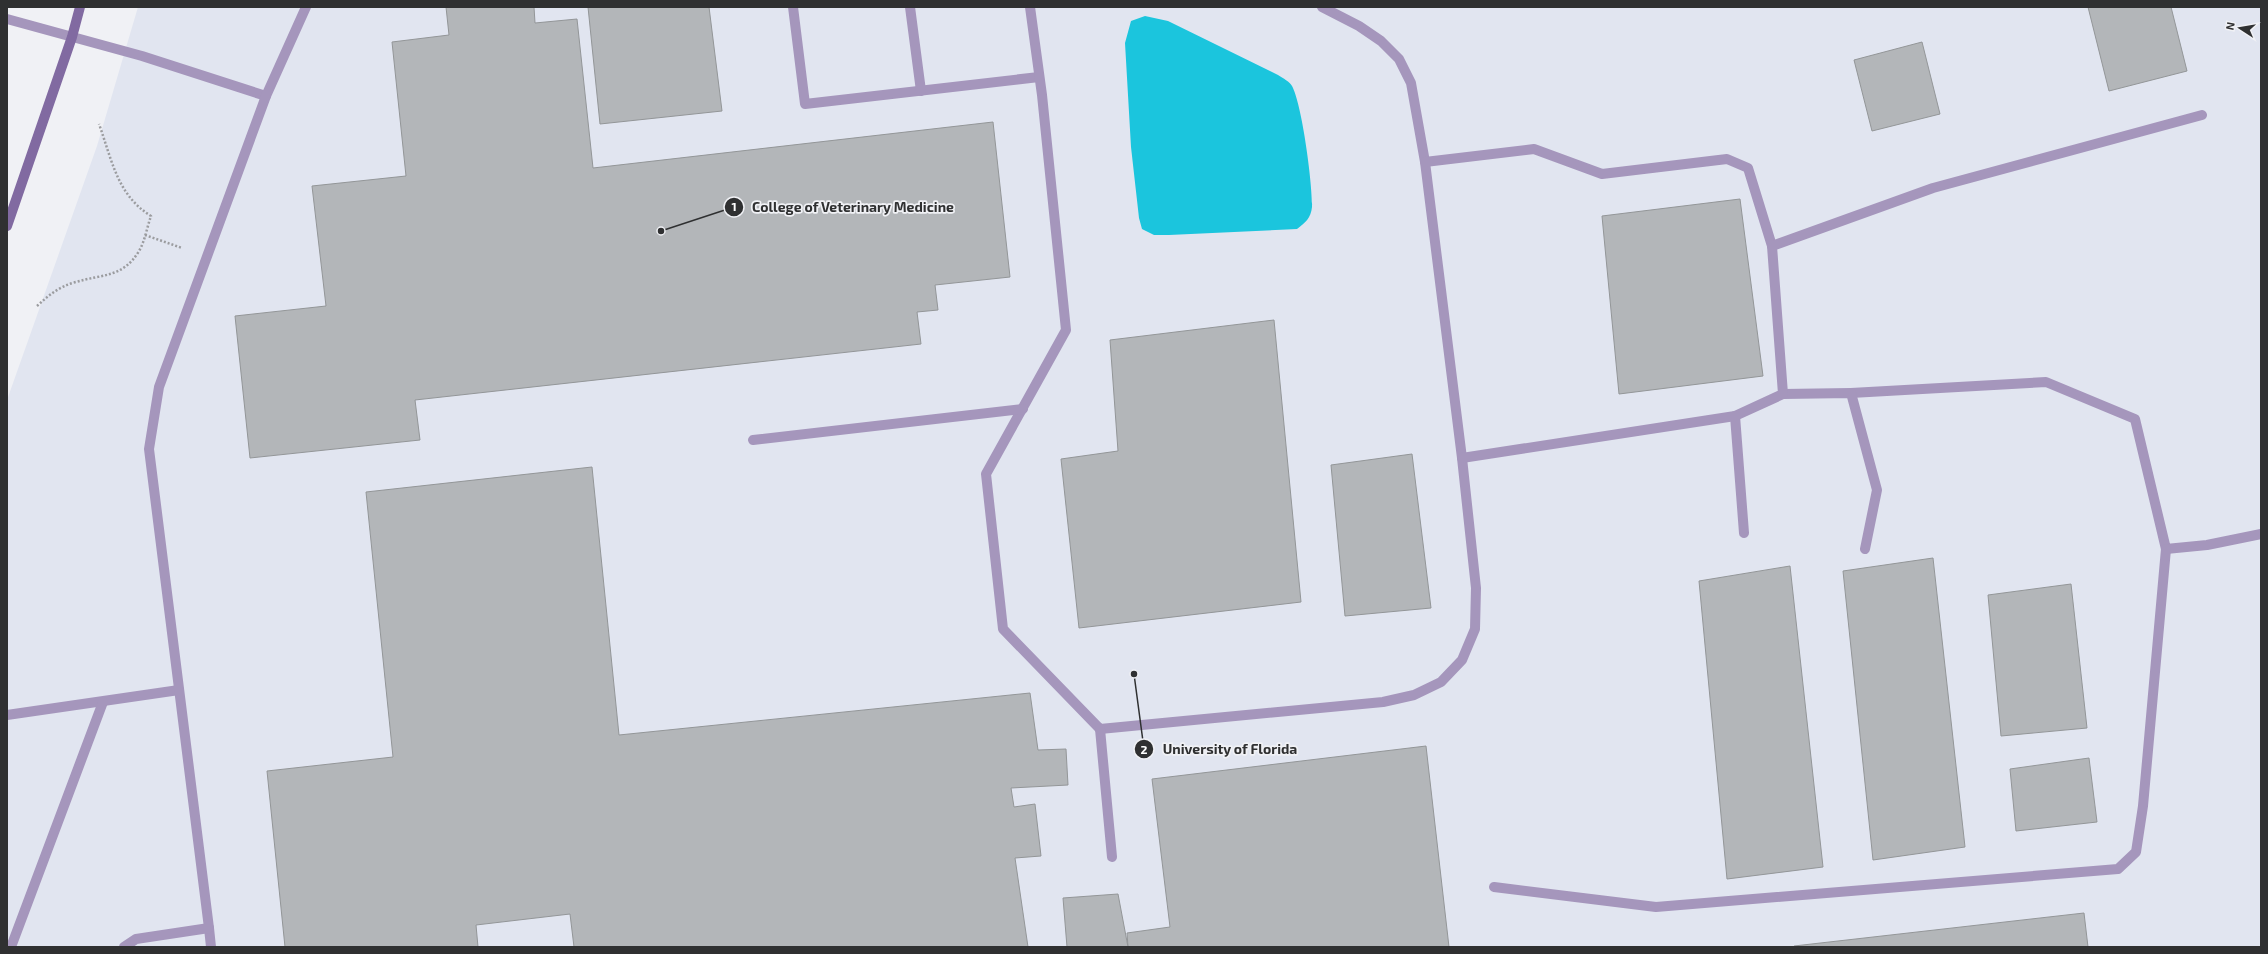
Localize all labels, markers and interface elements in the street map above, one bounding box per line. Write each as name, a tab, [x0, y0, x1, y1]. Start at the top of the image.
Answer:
north arrow	[2220, 8, 2260, 48]
text: N	[2223, 21, 2237, 31]
callout: College of Veterinary Medicine	[724, 194, 963, 220]
text: College of Veterinary Medicine	[752, 198, 954, 215]
text: 1	[731, 199, 737, 213]
callout: University of Florida	[1134, 736, 1305, 762]
text: University of Florida	[1163, 740, 1297, 757]
text: 2	[1141, 742, 1148, 756]

